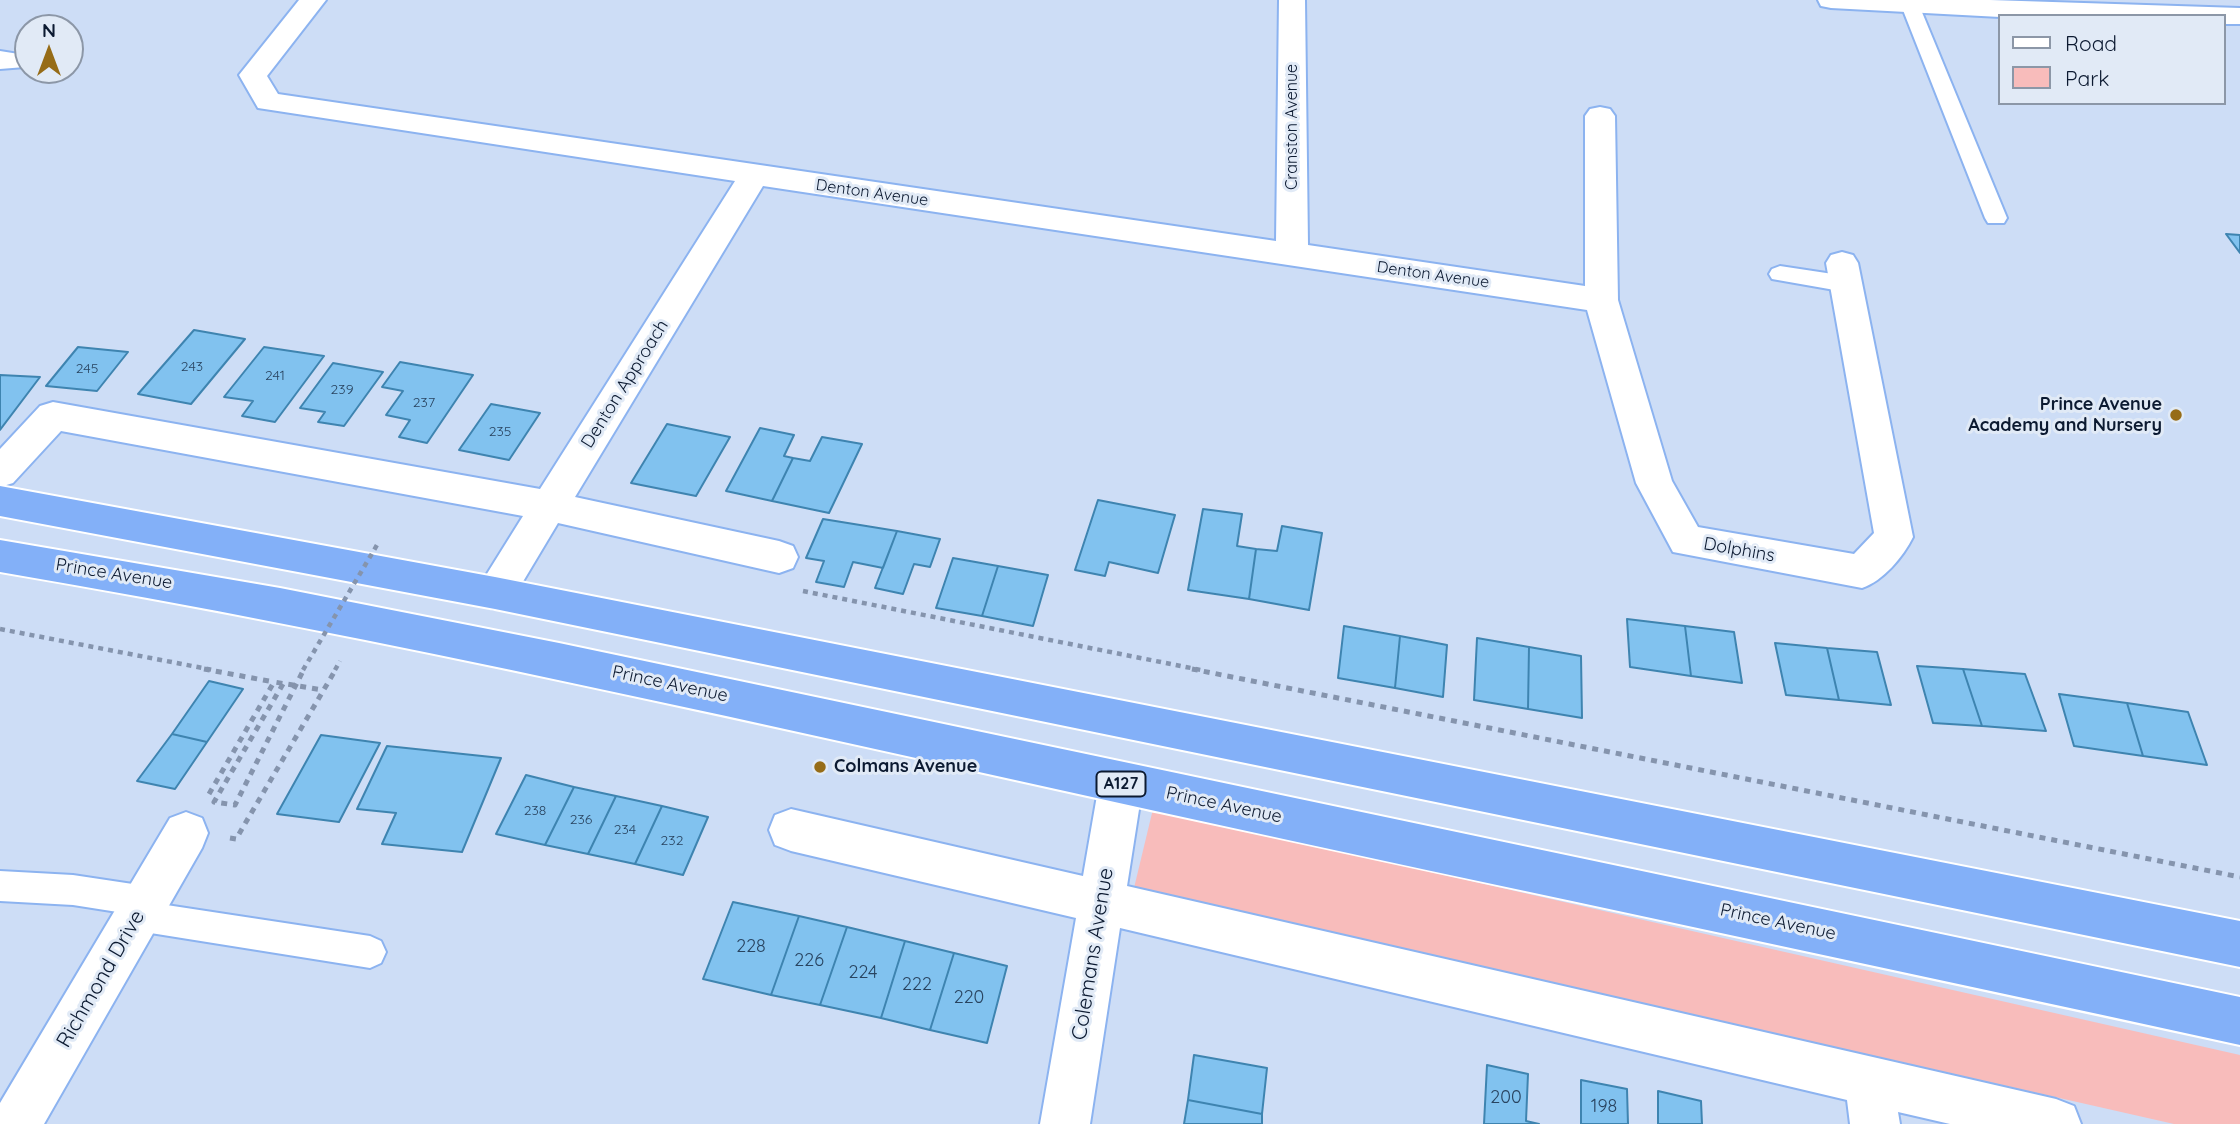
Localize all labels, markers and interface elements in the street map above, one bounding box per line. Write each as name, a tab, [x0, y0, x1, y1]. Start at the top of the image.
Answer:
north arrow	[14, 14, 84, 84]
legend	[1998, 14, 2226, 105]
text: N	[42, 18, 56, 42]
text: Road	[2065, 30, 2117, 56]
street label: Cranston Avenue	[1282, 64, 1302, 190]
text: Park	[2065, 65, 2109, 91]
street label: Denton Avenue	[815, 176, 929, 210]
street label: Denton Avenue	[1376, 258, 1490, 292]
street label: Denton Approach	[577, 316, 673, 452]
house number: 243	[181, 359, 203, 375]
house number: 245	[76, 361, 98, 377]
house number: 241	[265, 368, 285, 384]
house number: 239	[331, 382, 353, 398]
place label: Prince Avenue Academy and Nursery	[1968, 394, 2162, 436]
house number: 237	[413, 395, 435, 411]
marker: Prince Avenue Academy and Nursery	[2168, 407, 2184, 423]
house number: 235	[489, 424, 511, 440]
street label: Dolphins	[1702, 533, 1776, 567]
street label: Prince Avenue	[54, 554, 174, 594]
street label: Prince Avenue	[610, 661, 730, 707]
place label: Colmans Avenue	[834, 756, 977, 778]
marker: Colmans Avenue	[812, 759, 828, 775]
road number: A127	[1096, 772, 1146, 796]
street label: Prince Avenue	[1164, 782, 1284, 828]
house number: 238	[524, 803, 546, 819]
house number: 236	[570, 812, 592, 828]
house number: 234	[614, 822, 636, 838]
house number: 232	[661, 833, 683, 849]
street label: Colemans Avenue	[1067, 866, 1119, 1042]
street label: Prince Avenue	[1718, 899, 1838, 945]
street label: Richmond Drive	[52, 906, 150, 1052]
house number: 228	[736, 936, 766, 958]
house number: 226	[794, 950, 824, 972]
house number: 224	[848, 962, 878, 984]
house number: 222	[902, 974, 932, 996]
house number: 220	[954, 987, 984, 1009]
house number: 200	[1490, 1087, 1522, 1109]
house number: 198	[1591, 1096, 1617, 1118]

